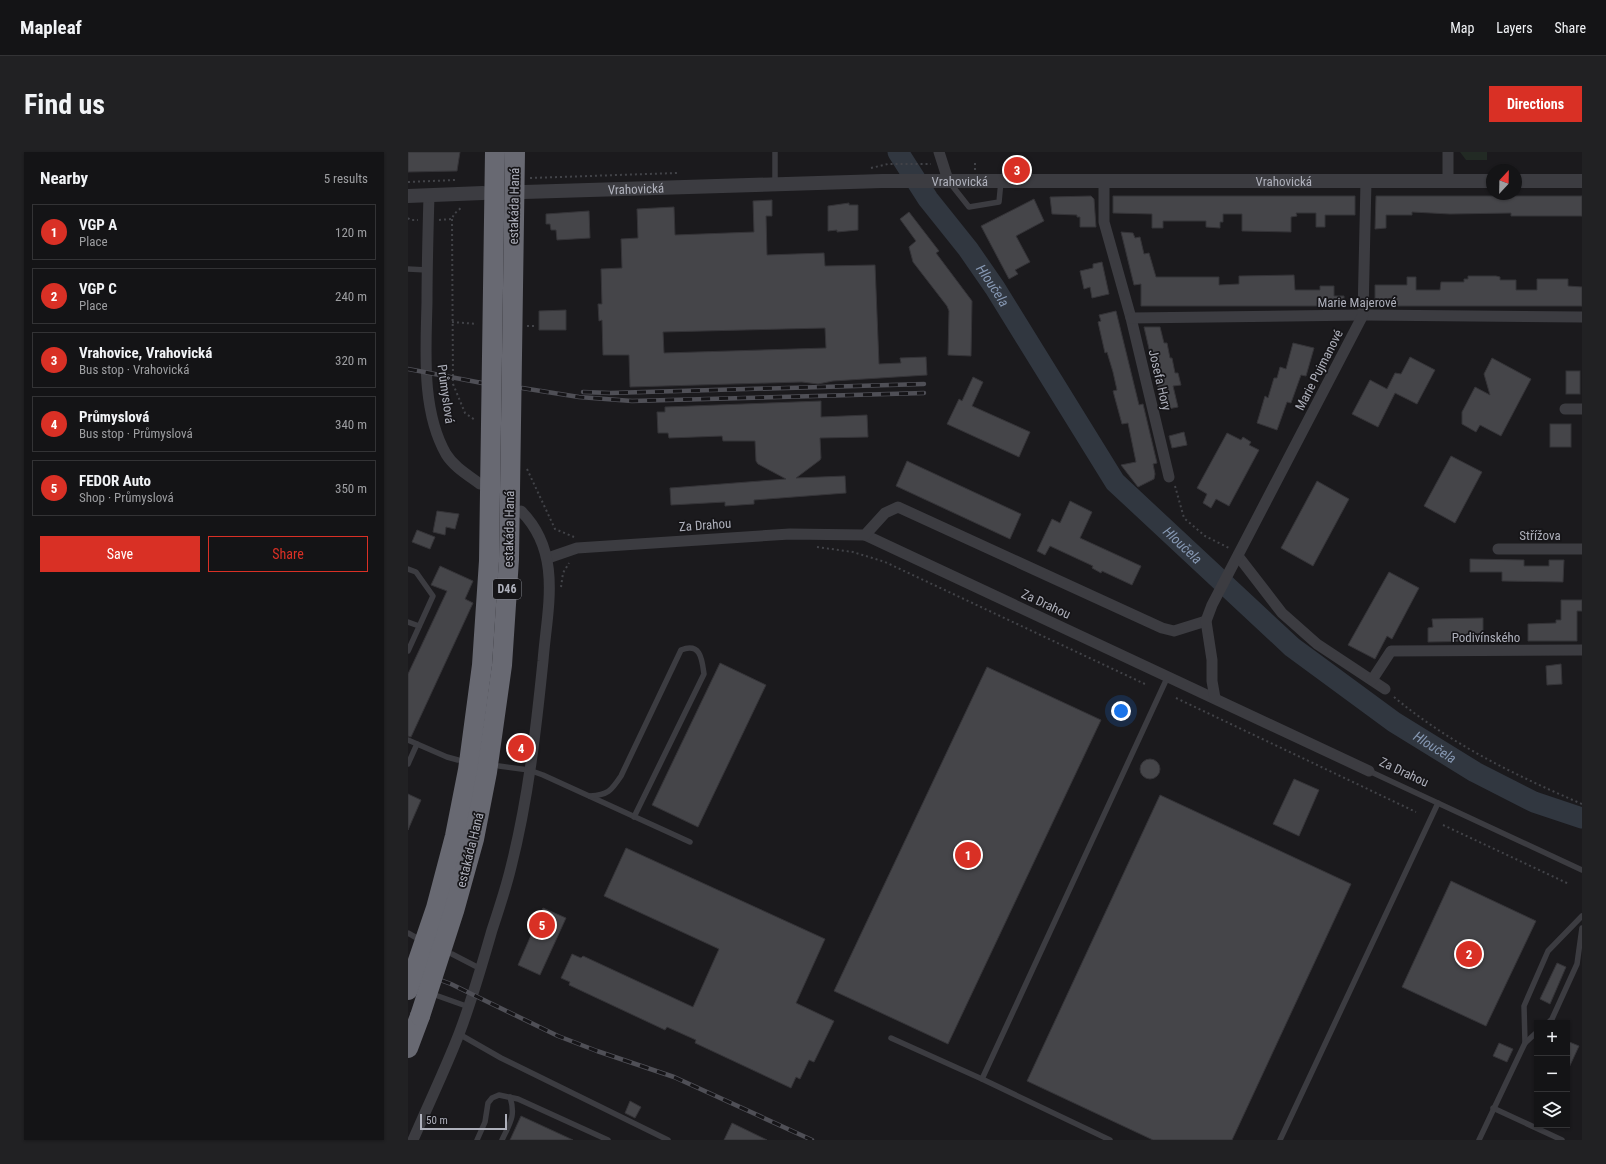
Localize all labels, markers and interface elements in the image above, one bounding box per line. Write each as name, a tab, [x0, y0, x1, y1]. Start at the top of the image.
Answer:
text: Mapleaf	[20, 16, 82, 39]
text: Map	[1450, 20, 1474, 36]
text: Layers	[1496, 20, 1533, 36]
text: Share	[1555, 20, 1586, 36]
button: Directions	[1489, 86, 1582, 122]
text: Find us	[24, 88, 105, 121]
pin: 3	[1004, 155, 1030, 185]
north arrow	[1486, 164, 1522, 200]
text: Nearby	[40, 168, 88, 188]
street label: estakáda Haná	[506, 168, 522, 244]
text: 5 results	[324, 171, 368, 186]
street label: Vrahovická	[932, 174, 988, 189]
street label: Vrahovická	[1256, 174, 1312, 189]
street label: Vrahovická	[608, 180, 664, 197]
text: VGP A	[79, 216, 117, 234]
text: 1	[51, 225, 57, 240]
text: 120 m	[335, 225, 367, 240]
text: Place	[79, 234, 108, 249]
water label: Hloučela	[973, 261, 1013, 310]
text: VGP C	[79, 280, 117, 298]
text: 2	[51, 289, 57, 304]
text: 240 m	[335, 289, 367, 304]
street label: Marie Majerové	[1318, 295, 1396, 310]
text: Place	[79, 298, 108, 313]
street label: Marie Pujmanové	[1292, 327, 1346, 413]
text: Vrahovice, Vrahovická	[79, 344, 212, 362]
street label: Josefa Hory	[1146, 348, 1174, 413]
text: 3	[51, 353, 57, 368]
text: 320 m	[335, 353, 367, 368]
text: Bus stop · Vrahovická	[79, 362, 189, 377]
street label: Průmyslová	[434, 363, 458, 425]
text: Průmyslová	[79, 408, 149, 426]
text: 4	[51, 417, 57, 432]
text: 340 m	[335, 417, 367, 432]
text: Bus stop · Průmyslová	[79, 426, 193, 441]
text: FEDOR Auto	[79, 472, 151, 490]
text: 5	[51, 481, 57, 496]
text: 350 m	[335, 481, 367, 496]
text: Shop · Průmyslová	[79, 490, 174, 505]
street label: estakáda Haná	[501, 491, 517, 567]
street label: Za Drahou	[678, 516, 732, 534]
water label: Hloučela	[1160, 523, 1206, 567]
street label: Střížova	[1519, 528, 1561, 543]
button: Save	[40, 536, 200, 572]
button: Share	[208, 536, 368, 572]
road number: D46	[493, 579, 521, 599]
street label: Za Drahou	[1019, 586, 1073, 622]
street label: Podivínského	[1452, 630, 1520, 645]
your location	[1111, 701, 1131, 721]
water label: Hloučela	[1411, 728, 1459, 766]
pin: 4	[508, 733, 534, 763]
street label: Za Drahou	[1377, 754, 1431, 790]
street label: estakáda Haná	[453, 811, 487, 889]
pin: 1	[955, 840, 981, 870]
pin: 5	[529, 910, 555, 940]
pin: 2	[1456, 939, 1482, 969]
map controls	[1534, 1020, 1570, 1128]
button: +	[1534, 1020, 1570, 1056]
button: −	[1534, 1056, 1570, 1092]
button: layers	[1534, 1092, 1570, 1128]
scale bar	[420, 1112, 507, 1131]
text: 50 m	[426, 1114, 448, 1127]

